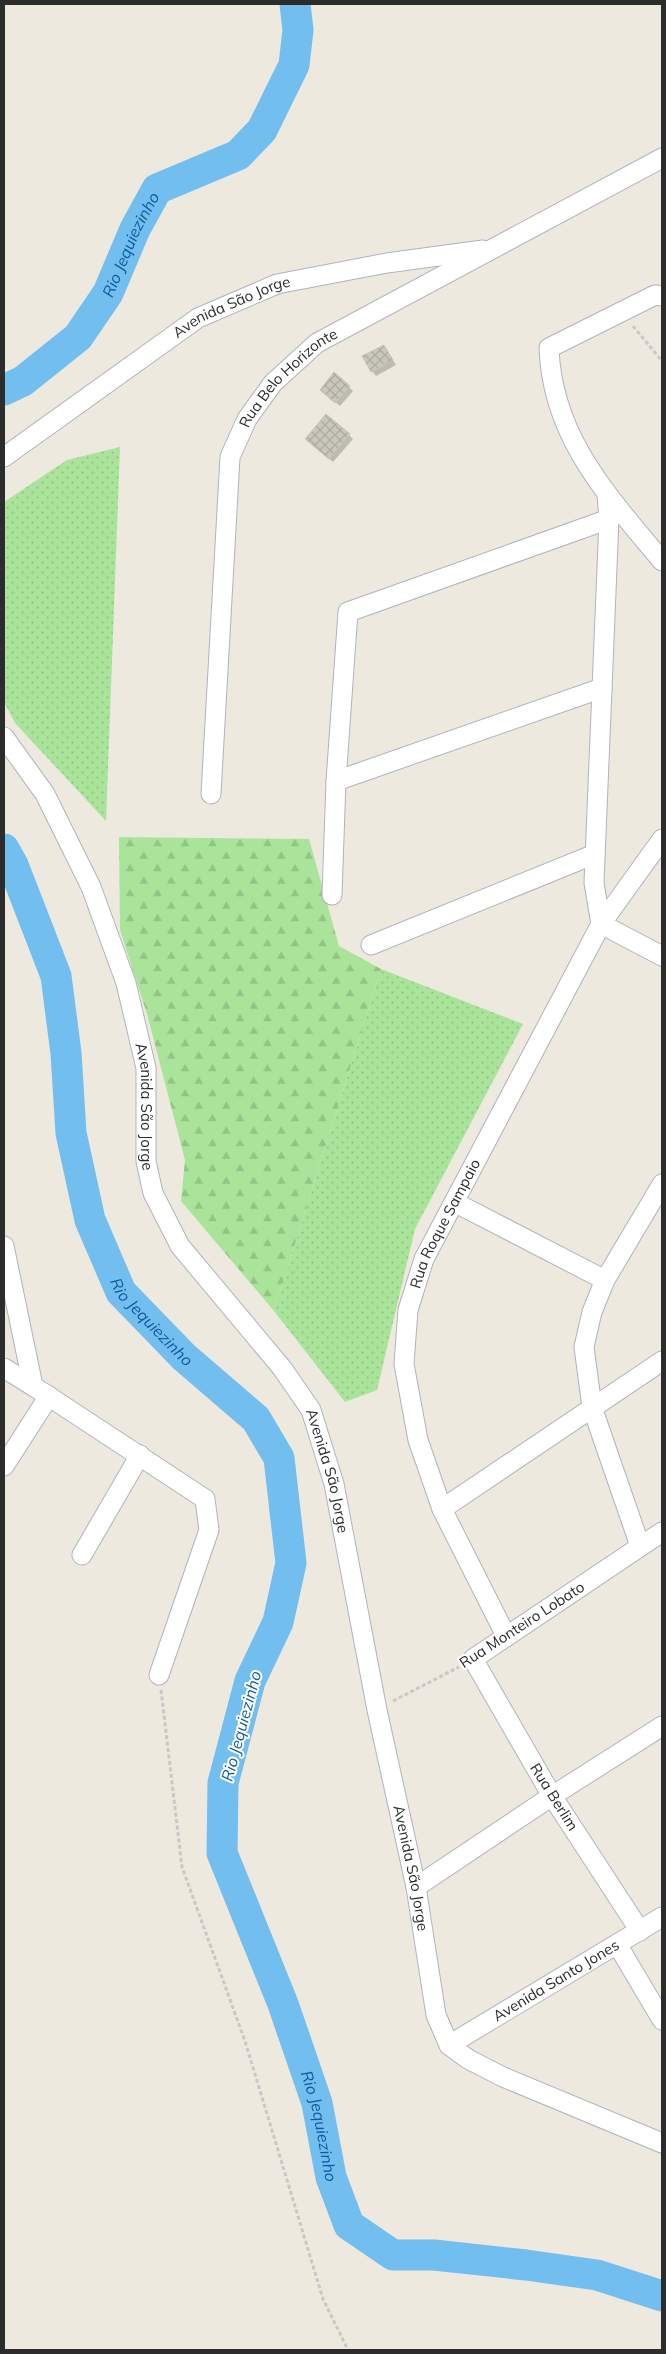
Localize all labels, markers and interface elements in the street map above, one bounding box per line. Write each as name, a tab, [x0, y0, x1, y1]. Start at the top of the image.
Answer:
water label: Rio Jequiezinho	[97, 189, 163, 300]
street label: Avenida São Jorge	[169, 272, 292, 342]
street label: Rua Belo Horizonte	[235, 324, 341, 430]
street label: Avenida São Jorge	[131, 1041, 158, 1172]
street label: Rua Roque Sampaio	[405, 1155, 484, 1291]
water label: Rio Jequiezinho	[106, 1275, 197, 1370]
street label: Avenida São Jorge	[302, 1406, 353, 1535]
street label: Rua Monteiro Lobato	[456, 1577, 588, 1672]
water label: Rio Jequiezinho	[217, 1669, 265, 1783]
street label: Rua Berlim	[526, 1759, 583, 1834]
street label: Avenida São Jorge	[389, 1803, 433, 1932]
street label: Avenida Santo Jones	[489, 1935, 622, 2025]
water label: Rio Jequiezinho	[297, 2068, 342, 2183]

